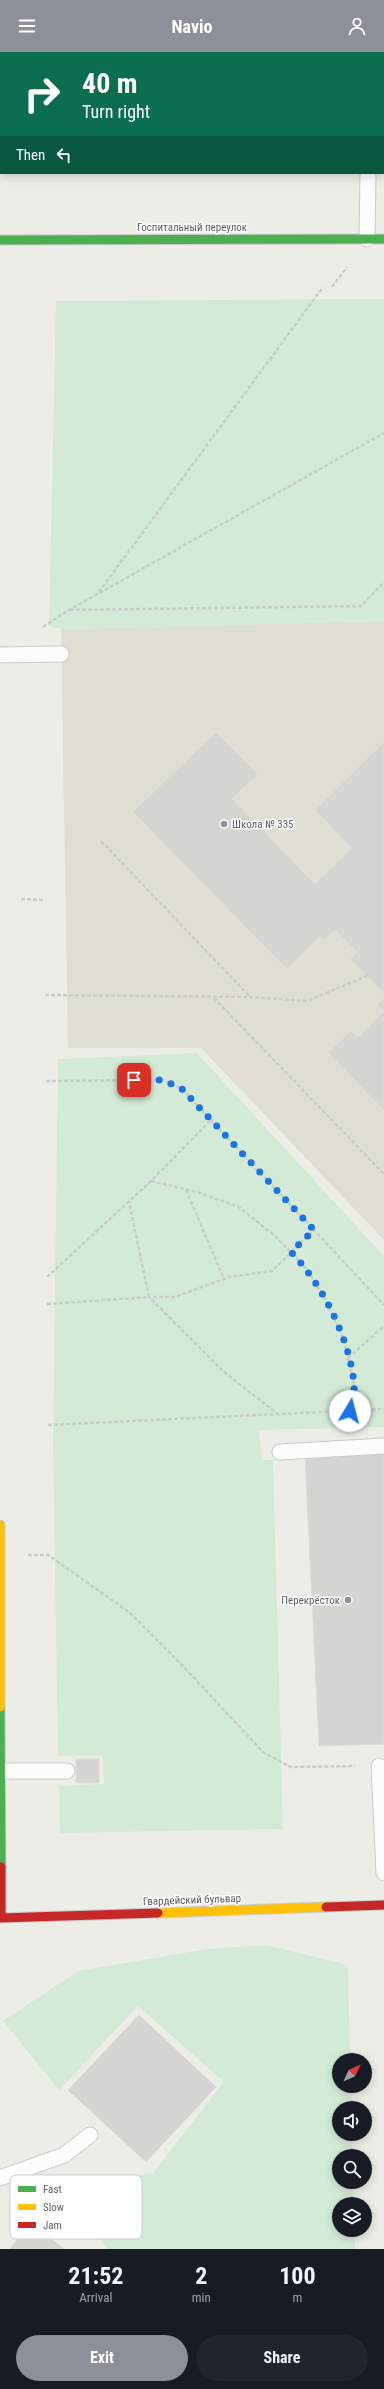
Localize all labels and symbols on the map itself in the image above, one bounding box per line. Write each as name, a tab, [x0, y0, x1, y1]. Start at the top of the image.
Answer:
street label: Госпитальный переулок	[137, 221, 248, 234]
place label: Школа № 335	[232, 818, 294, 831]
marker: Школа № 335	[219, 819, 229, 829]
pin	[117, 1063, 151, 1097]
position arrow	[329, 1390, 371, 1432]
place label: Перекрёсток	[281, 1594, 341, 1607]
marker: Перекрёсток	[343, 1595, 353, 1605]
street label: Гвардейский бульвар	[143, 1892, 241, 1908]
north arrow	[332, 2053, 372, 2093]
legend	[10, 2175, 142, 2239]
text: Fast	[43, 2183, 62, 2196]
text: Slow	[43, 2201, 64, 2214]
text: Jam	[43, 2219, 62, 2232]

